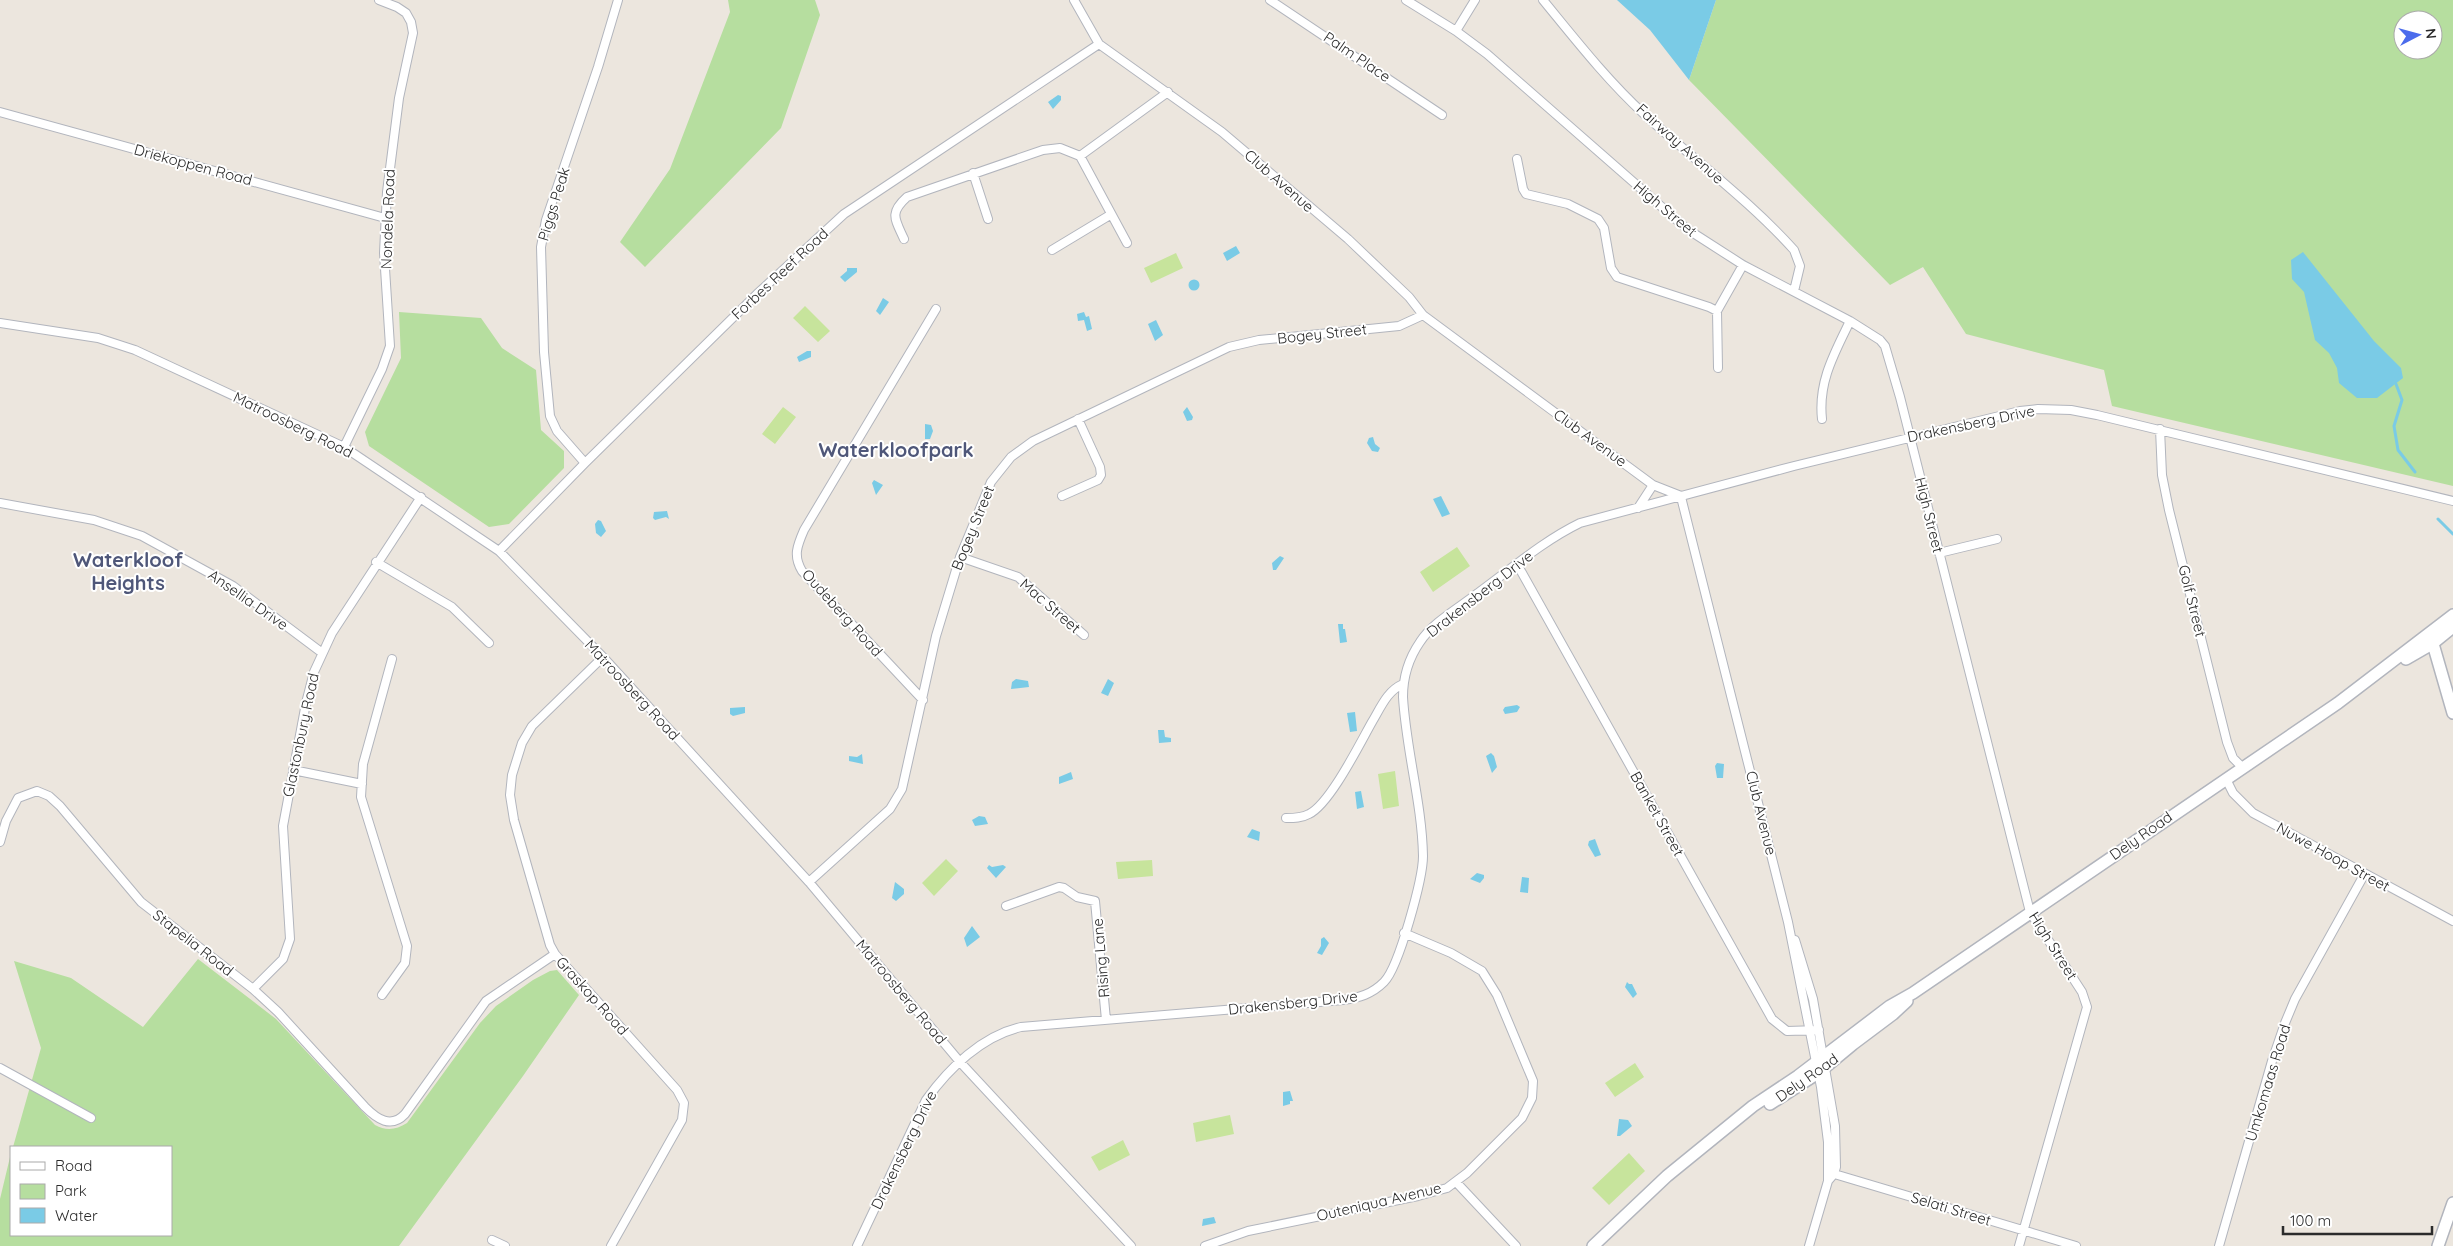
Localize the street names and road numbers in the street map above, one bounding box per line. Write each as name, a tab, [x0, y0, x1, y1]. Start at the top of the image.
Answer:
street label: Palm Place	[1320, 27, 1394, 86]
street label: Fairway Avenue	[1633, 99, 1728, 188]
street label: Driekoppen Road	[132, 140, 254, 189]
street label: Club Avenue	[1241, 145, 1318, 216]
street label: Piggs Peak	[533, 165, 574, 243]
street label: Nondela Road	[376, 169, 399, 269]
street label: High Street	[1630, 177, 1701, 241]
street label: Forbes Reef Road	[727, 224, 832, 323]
street label: Bogey Street	[1276, 319, 1368, 348]
street label: Matroosberg Road	[230, 387, 356, 462]
street label: Drakensberg Drive	[1905, 401, 2036, 446]
street label: Club Avenue	[1550, 405, 1631, 471]
street label: High Street	[1911, 475, 1948, 555]
street label: Bogey Street	[947, 483, 998, 573]
street label: Drakensberg Drive	[1423, 546, 1537, 641]
street label: Golf Street	[2174, 563, 2211, 639]
street label: Ansellia Drive	[205, 565, 292, 634]
street label: Oudeberg Road	[798, 565, 887, 660]
street label: Mac Street	[1016, 574, 1085, 637]
street label: Matroosberg Road	[581, 635, 684, 744]
street label: Glastonbury Road	[278, 671, 323, 798]
street label: Banket Street	[1626, 768, 1689, 859]
street label: Club Avenue	[1742, 769, 1781, 857]
street label: Dely Road	[2106, 807, 2176, 864]
street label: Nuwe Hoop Street	[2273, 818, 2393, 896]
street label: Stapelia Road	[149, 905, 237, 980]
street label: High Street	[2025, 908, 2082, 983]
street label: Rising Lane	[1088, 917, 1113, 999]
street label: Matroosberg Road	[852, 935, 951, 1048]
street label: Graskop Road	[552, 952, 633, 1039]
street label: Drakensberg Drive	[1227, 986, 1359, 1019]
street label: Umkomaas Road	[2241, 1022, 2294, 1144]
street label: Dely Road	[1772, 1049, 1842, 1106]
street label: Drakensberg Drive	[867, 1087, 941, 1212]
street label: Outeniqua Avenue	[1315, 1178, 1443, 1225]
street label: Selati Street	[1909, 1187, 1994, 1230]

